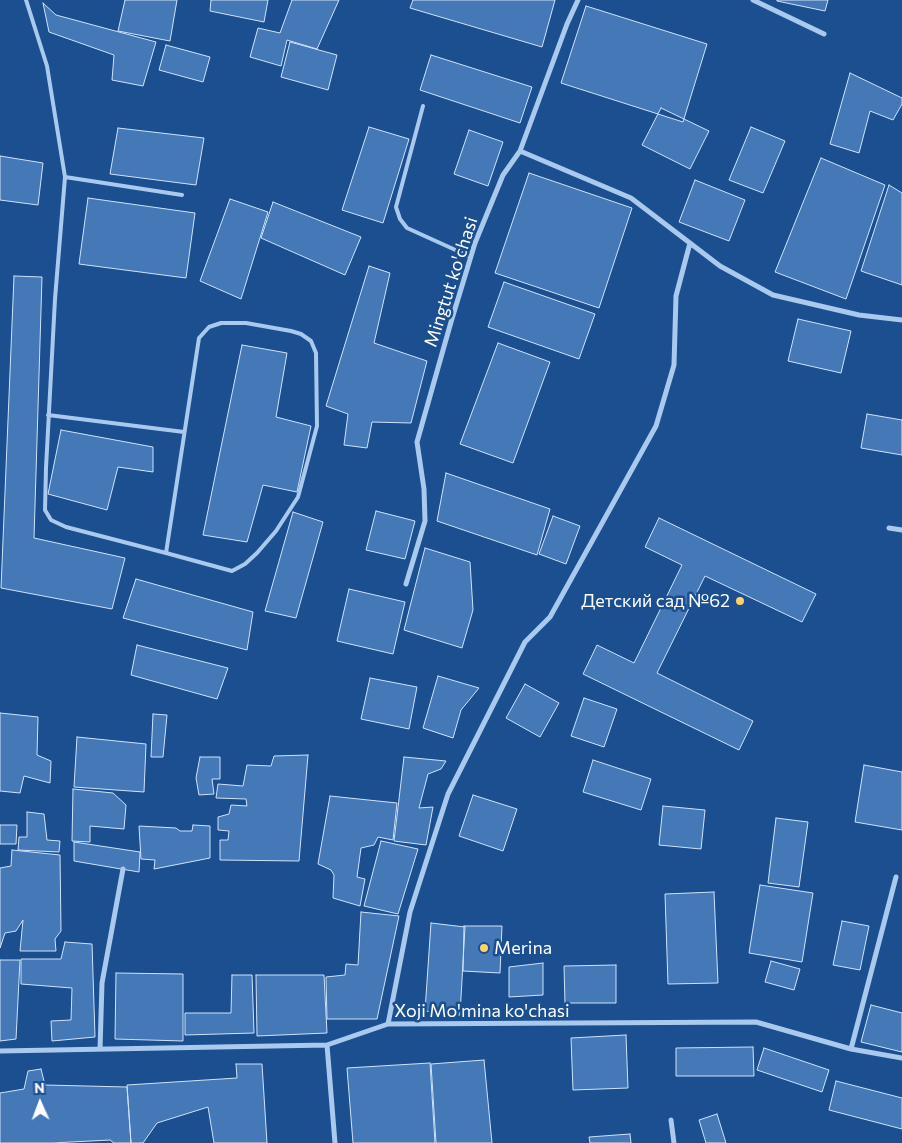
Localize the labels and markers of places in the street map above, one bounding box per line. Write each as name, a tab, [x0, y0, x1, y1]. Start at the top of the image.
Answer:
place label: Детский сад №62	[581, 590, 730, 612]
marker: Детский сад №62	[734, 595, 746, 607]
place label: Merina	[494, 937, 552, 959]
marker: Merina	[478, 942, 490, 954]

